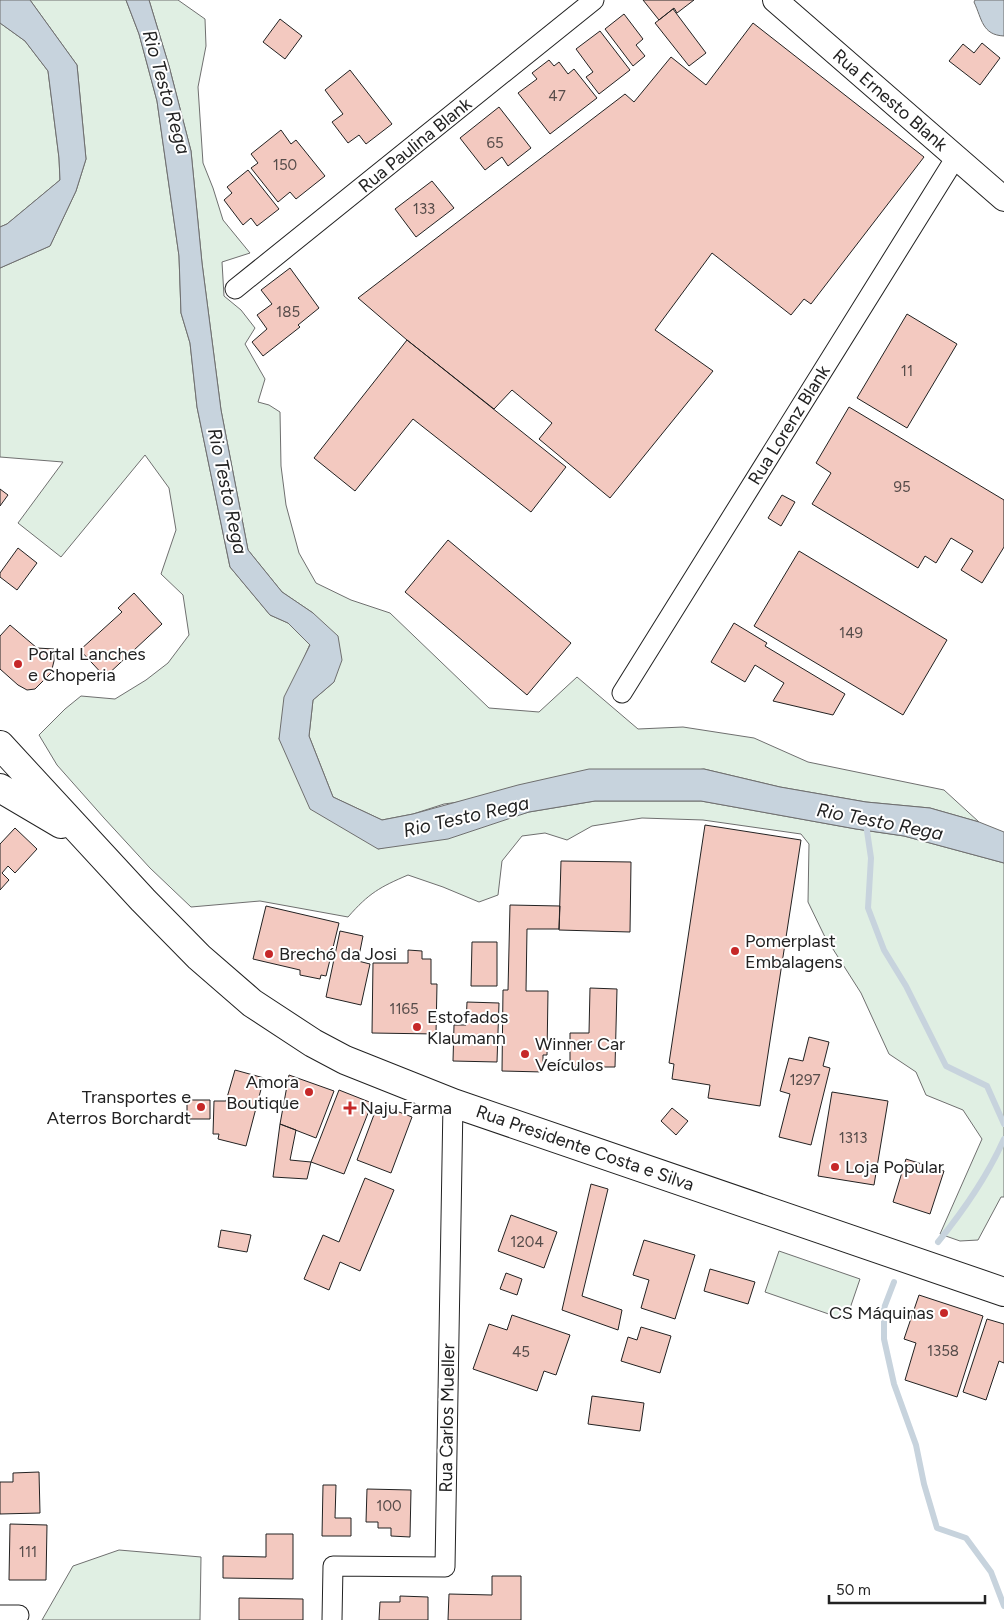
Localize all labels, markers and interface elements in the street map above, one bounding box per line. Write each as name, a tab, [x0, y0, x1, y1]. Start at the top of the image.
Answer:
water label: Rio Testo Rega	[138, 27, 195, 157]
street label: Rua Ernesto Blank	[828, 44, 952, 156]
house number: 47	[548, 87, 566, 105]
street label: Rua Paulina Blank	[354, 93, 476, 197]
house number: 65	[486, 134, 504, 152]
house number: 150	[273, 156, 297, 174]
house number: 133	[413, 200, 435, 218]
house number: 185	[276, 303, 300, 321]
street label: Rua Lorenz Blank	[743, 361, 835, 489]
house number: 11	[901, 362, 913, 380]
water label: Rio Testo Rega	[203, 426, 252, 556]
house number: 95	[893, 478, 911, 496]
house number: 149	[839, 624, 863, 642]
place label: Portal Lanches e Choperia	[28, 643, 146, 686]
marker: Portal Lanches e Choperia	[12, 658, 24, 670]
water label: Rio Testo Rega	[401, 791, 531, 842]
water label: Rio Testo Rega	[815, 798, 945, 845]
place label: Pomerplast Embalagens	[745, 930, 843, 973]
place label: Brechó da Josi	[279, 943, 397, 965]
marker: Pomerplast Embalagens	[729, 945, 741, 957]
marker: Brechó da Josi	[263, 948, 275, 960]
house number: 1165	[389, 1000, 419, 1018]
place label: Estofados Klaumann	[427, 1006, 508, 1049]
marker: Estofados Klaumann	[411, 1021, 423, 1033]
place label: Winner Car Veículos	[535, 1033, 625, 1076]
marker: Winner Car Veículos	[519, 1048, 531, 1060]
place label: Amora Boutique	[226, 1071, 299, 1114]
house number: 1297	[789, 1071, 821, 1089]
place label: Transportes e Aterros Borchardt	[47, 1086, 191, 1129]
marker: Amora Boutique	[303, 1086, 315, 1098]
place label: Naju Farma	[360, 1097, 452, 1119]
street label: Rua Presidente Costa e Silva	[473, 1100, 697, 1196]
marker: Transportes e Aterros Borchardt	[195, 1101, 207, 1113]
marker: Naju Farma	[344, 1102, 356, 1114]
house number: 1313	[839, 1129, 867, 1147]
place label: Loja Popular	[845, 1156, 944, 1178]
marker: Loja Popular	[829, 1161, 841, 1173]
house number: 1204	[510, 1233, 544, 1251]
place label: CS Máquinas	[829, 1302, 934, 1324]
marker: CS Máquinas	[938, 1307, 950, 1319]
house number: 1358	[927, 1342, 959, 1360]
street label: Rua Carlos Mueller	[435, 1343, 459, 1493]
house number: 45	[512, 1343, 530, 1361]
house number: 100	[376, 1497, 402, 1515]
house number: 111	[19, 1543, 37, 1561]
scale bar	[829, 1572, 985, 1604]
text: 50 m	[836, 1581, 871, 1599]

